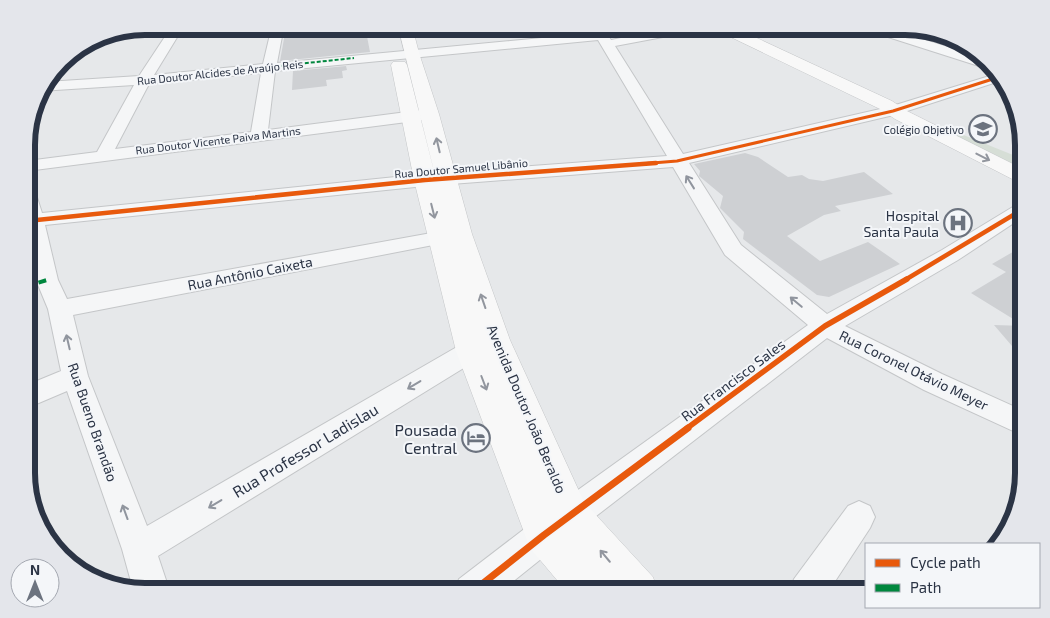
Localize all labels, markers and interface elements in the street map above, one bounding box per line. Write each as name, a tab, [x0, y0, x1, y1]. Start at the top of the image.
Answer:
street label: Rua Doutor Alcides de Araújo Reis	[136, 57, 304, 88]
school or university icon: Colégio Objetivo	[968, 114, 998, 144]
street label: Rua Doutor Vicente Paiva Martins	[135, 123, 302, 157]
place label: Colégio Objetivo	[884, 123, 964, 137]
one-way arrow	[433, 137, 442, 153]
one-way arrow	[975, 153, 990, 162]
street label: Rua Doutor Samuel Libânio	[394, 156, 528, 180]
one-way arrow	[685, 175, 695, 189]
one-way arrow	[429, 202, 438, 218]
place label: Hospital Santa Paula	[863, 207, 940, 240]
hospital icon: Hospital Santa Paula	[943, 208, 973, 238]
street label: Rua Antônio Caixeta	[186, 253, 314, 293]
one-way arrow	[477, 293, 487, 309]
one-way arrow	[790, 297, 803, 308]
street label: Avenida Doutor João Beraldo	[484, 322, 570, 496]
street label: Rua Coronel Otávio Meyer	[837, 326, 992, 414]
one-way arrow	[62, 334, 72, 350]
street label: Rua Francisco Sales	[678, 335, 788, 425]
street label: Rua Bueno Brandão	[65, 360, 121, 484]
one-way arrow	[480, 375, 489, 390]
one-way arrow	[408, 381, 422, 391]
street label: Rua Professor Ladislau	[229, 399, 381, 501]
place label: Pousada Central	[395, 420, 457, 457]
hotel icon: Pousada Central	[461, 423, 491, 453]
one-way arrow	[208, 500, 222, 510]
one-way arrow	[120, 505, 129, 520]
legend	[865, 543, 1040, 608]
one-way arrow	[600, 549, 611, 562]
text: Cycle path	[910, 553, 981, 571]
north arrow	[10, 558, 60, 608]
text: N	[30, 561, 40, 578]
text: Path	[910, 578, 941, 596]

